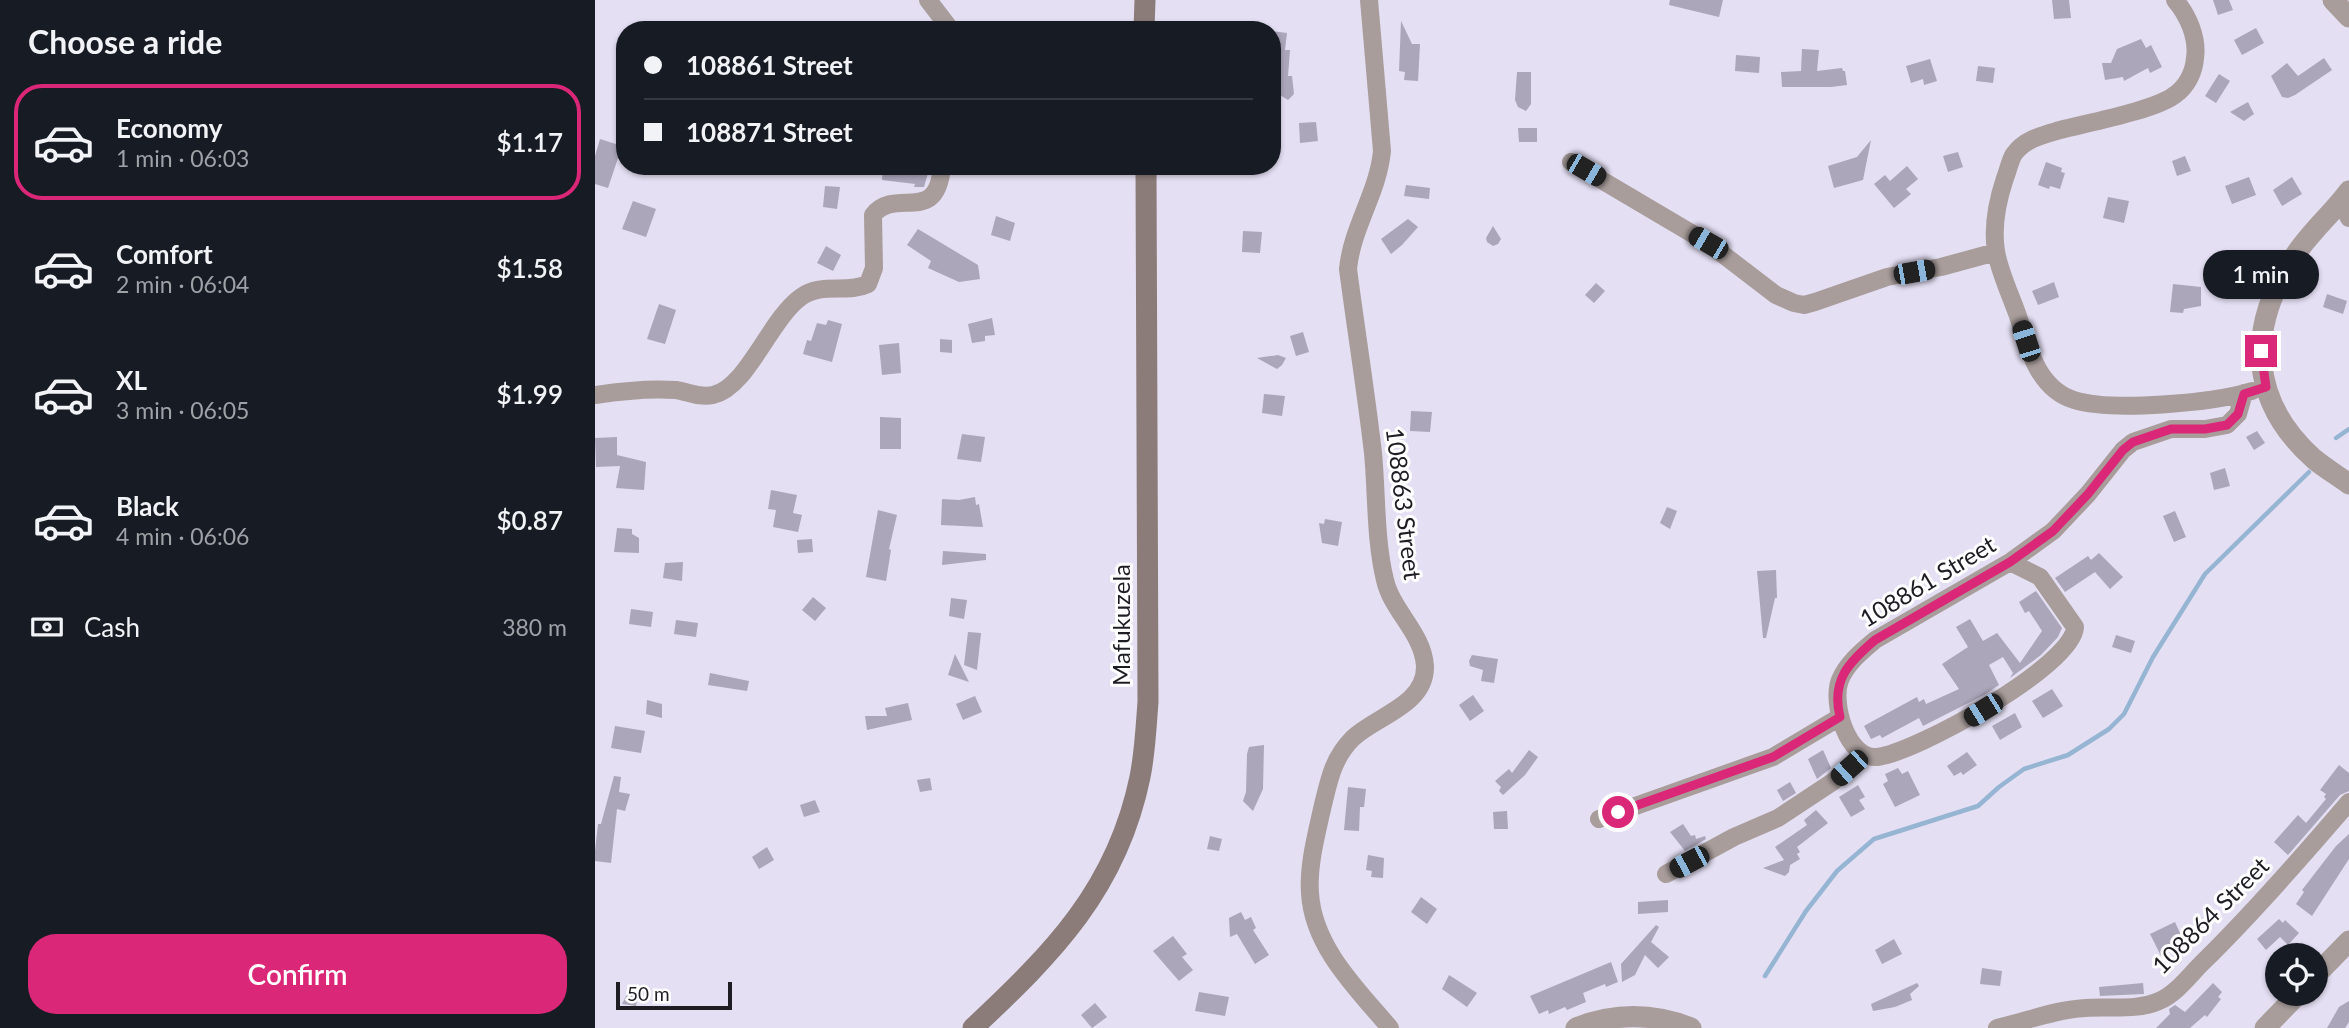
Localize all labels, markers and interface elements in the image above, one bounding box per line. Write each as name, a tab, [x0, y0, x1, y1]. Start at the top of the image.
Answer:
text: Choose a ride	[28, 22, 222, 61]
text: 108861 Street	[686, 49, 853, 81]
icon: car	[32, 111, 95, 174]
text: Economy	[116, 112, 222, 144]
text: 108871 Street	[686, 116, 853, 148]
text: $1.17	[497, 126, 563, 158]
text: 1 min · 06:03	[116, 144, 249, 172]
car	[1563, 150, 1610, 190]
car	[1685, 223, 1732, 263]
icon: car	[32, 237, 95, 300]
text: Comfort	[116, 238, 213, 270]
callout: 1 min	[2203, 250, 2319, 298]
text: $1.58	[497, 252, 563, 284]
car	[1892, 258, 1937, 286]
text: 1 min	[2233, 260, 2289, 288]
text: 2 min · 06:04	[116, 270, 249, 298]
car	[2010, 318, 2043, 364]
route end	[2245, 335, 2277, 367]
icon: car	[32, 363, 95, 426]
text: XL	[116, 364, 147, 396]
text: $1.99	[497, 378, 563, 410]
text: 3 min · 06:05	[116, 396, 249, 424]
street label: 108863 Street	[1381, 426, 1428, 582]
icon: car	[32, 489, 95, 552]
text: Black	[116, 490, 179, 522]
text: $0.87	[497, 504, 563, 536]
text: 4 min · 06:06	[116, 522, 249, 550]
street label: 108861 Street	[1854, 529, 2001, 633]
street label: Mafukuzela	[1106, 564, 1135, 686]
icon: cash	[28, 608, 66, 646]
text: Cash	[84, 611, 140, 643]
text: 380 m	[502, 613, 567, 641]
car	[1960, 690, 2007, 730]
car	[1827, 746, 1872, 790]
route start	[1602, 796, 1634, 828]
car	[1666, 843, 1713, 881]
street label: 108864 Street	[2146, 850, 2275, 979]
button: Confirm	[28, 934, 567, 1014]
map controls	[2265, 943, 2328, 1006]
button: locate	[2265, 943, 2328, 1006]
scale bar	[616, 979, 731, 1011]
text: 50 m	[627, 982, 670, 1005]

